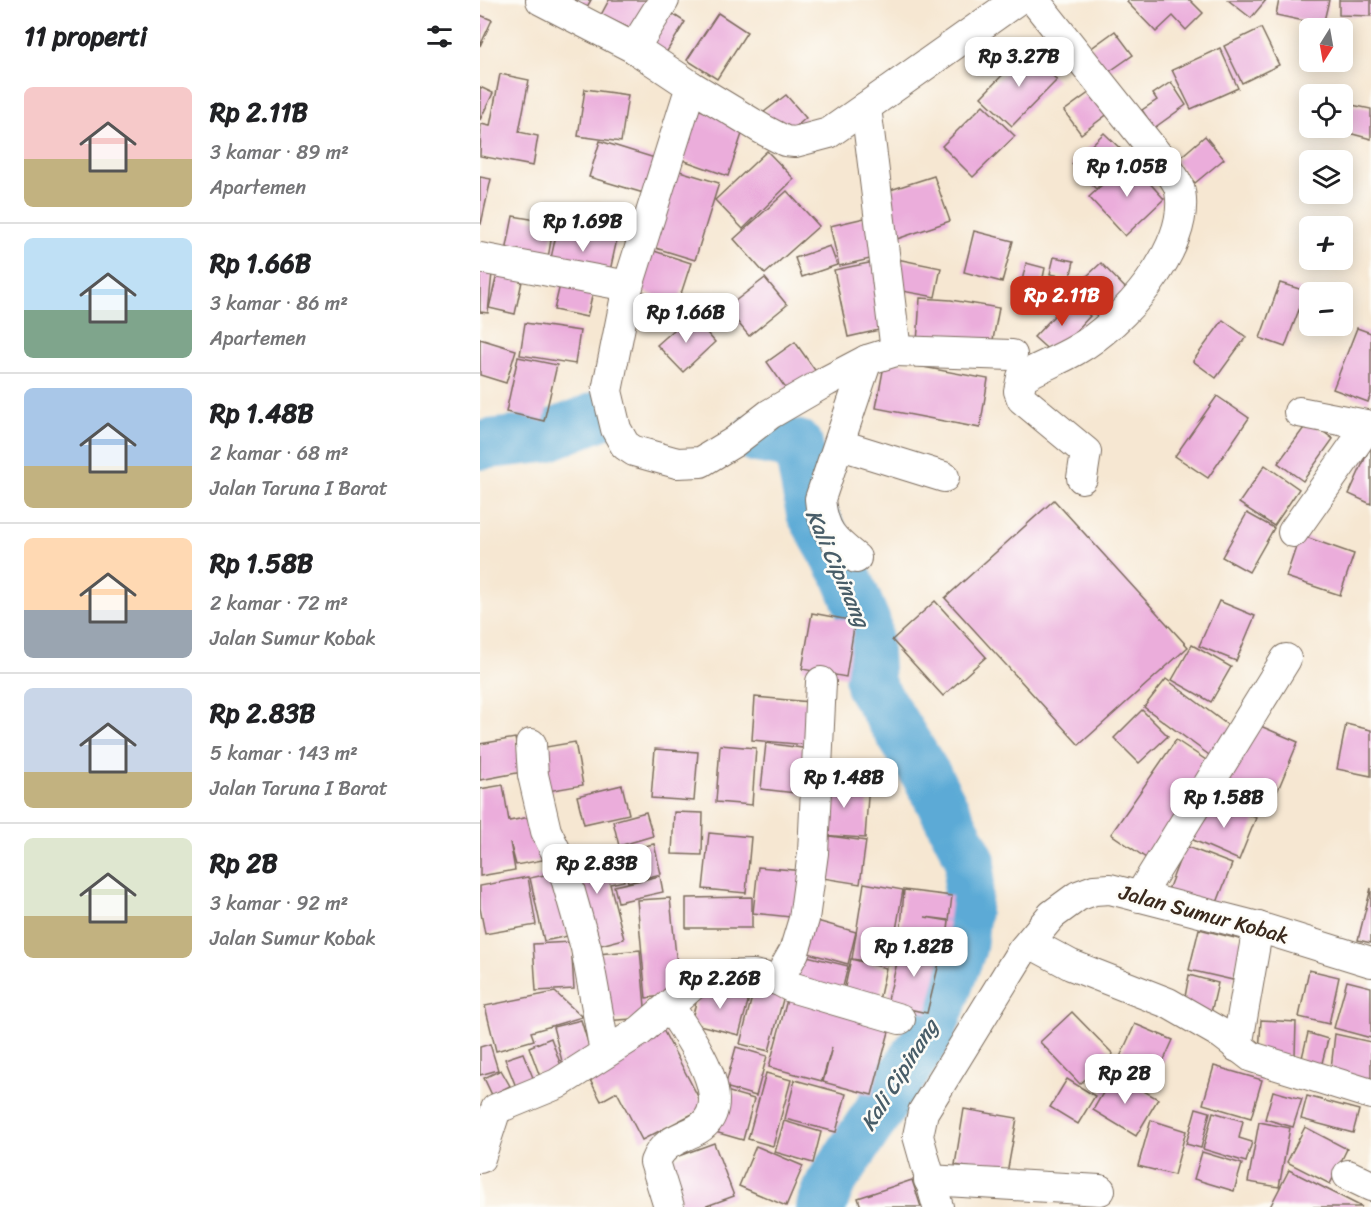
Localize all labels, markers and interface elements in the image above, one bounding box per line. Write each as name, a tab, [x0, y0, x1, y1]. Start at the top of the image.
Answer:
text: 11 properti	[24, 13, 147, 59]
north arrow	[1299, 18, 1353, 72]
map controls	[1299, 18, 1353, 336]
icon: filters	[423, 20, 456, 53]
pin: Rp 3.27B	[957, 37, 1081, 88]
text: Rp 3.27B	[979, 39, 1059, 74]
button: locate	[1299, 84, 1353, 138]
text: Rp 2.11B	[210, 89, 308, 135]
icon: home	[72, 111, 144, 183]
text: 3 kamar · 89 m²	[210, 135, 349, 170]
pin: Rp 1.05B	[1065, 147, 1189, 198]
text: Rp 1.05B	[1087, 149, 1167, 184]
button: layers	[1299, 150, 1353, 204]
text: Apartemen	[210, 170, 306, 205]
pin: Rp 1.69B	[521, 202, 645, 253]
text: Rp 1.69B	[544, 204, 622, 239]
button: +	[1299, 216, 1353, 270]
text: Rp 1.66B	[210, 240, 311, 286]
icon: home	[72, 262, 144, 334]
pin: Rp 2.11B	[1000, 276, 1124, 327]
text: Rp 2.11B	[1024, 278, 1100, 313]
button: −	[1299, 282, 1353, 336]
text: 3 kamar · 86 m²	[210, 286, 348, 321]
pin: Rp 1.66B	[624, 293, 748, 344]
text: Rp 1.66B	[647, 295, 725, 330]
text: Apartemen	[210, 321, 306, 356]
text: Rp 1.48B	[210, 390, 314, 436]
icon: home	[72, 412, 144, 484]
text: 2 kamar · 68 m²	[210, 436, 349, 471]
text: Jalan Taruna I Barat	[210, 471, 388, 506]
water label: Kali Cipinang	[795, 503, 882, 635]
text: Rp 1.58B	[210, 540, 313, 586]
icon: home	[72, 562, 144, 634]
text: 2 kamar · 72 m²	[210, 586, 348, 621]
text: Jalan Sumur Kobak	[210, 621, 376, 656]
text: Rp 2.83B	[210, 690, 315, 736]
icon: home	[72, 712, 144, 784]
text: 5 kamar · 143 m²	[210, 736, 358, 771]
pin: Rp 1.48B	[782, 758, 906, 809]
text: Rp 1.48B	[804, 760, 884, 795]
text: Jalan Taruna I Barat	[210, 771, 388, 806]
pin: Rp 1.58B	[1162, 778, 1286, 829]
text: Rp 1.58B	[1184, 780, 1264, 815]
text: Rp 2B	[210, 840, 278, 886]
pin: Rp 2.83B	[535, 844, 659, 895]
text: Rp 2.83B	[556, 846, 638, 881]
icon: home	[72, 862, 144, 934]
street label: Jalan Sumur Kobak	[1114, 873, 1293, 955]
text: 3 kamar · 92 m²	[210, 886, 348, 921]
text: Jalan Sumur Kobak	[210, 921, 376, 956]
pin: Rp 1.82B	[852, 927, 976, 978]
text: Rp 1.82B	[875, 929, 953, 964]
pin: Rp 2.26B	[658, 959, 782, 1010]
text: Rp 2.26B	[680, 961, 761, 996]
water label: Kali Cipinang	[849, 1010, 950, 1139]
pin: Rp 2B	[1083, 1054, 1167, 1105]
text: Rp 2B	[1099, 1056, 1151, 1091]

